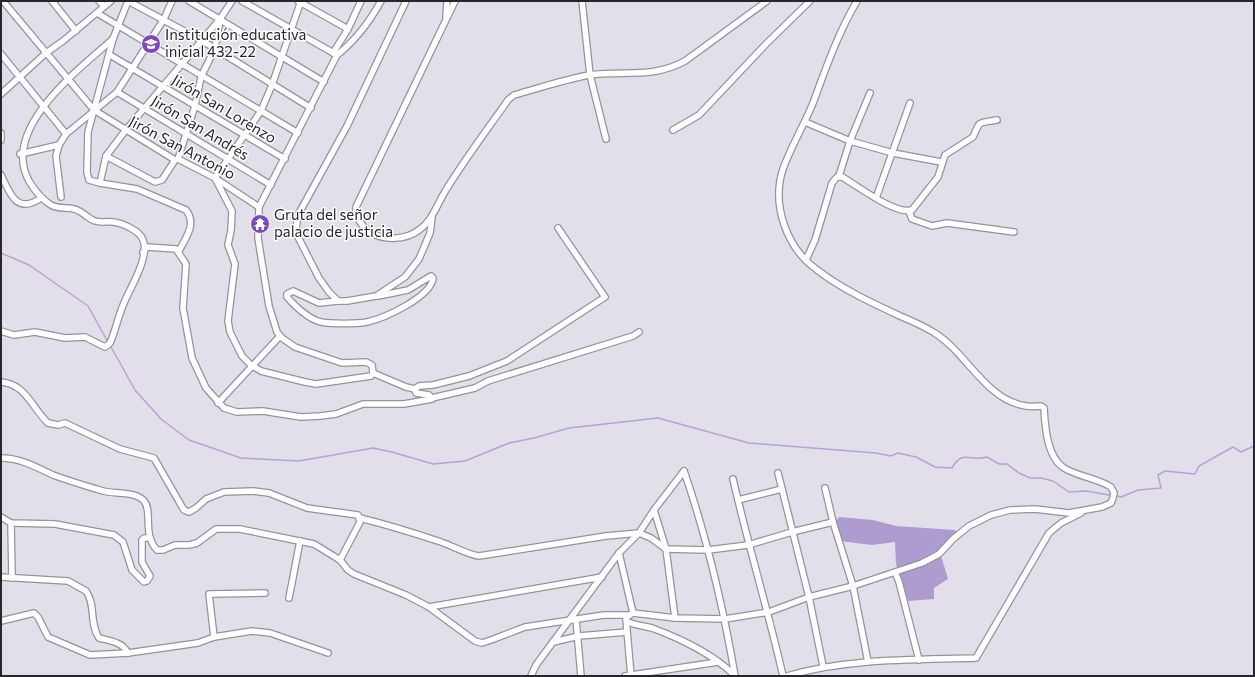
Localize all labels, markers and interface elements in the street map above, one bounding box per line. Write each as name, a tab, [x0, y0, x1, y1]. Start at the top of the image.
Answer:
place label: Institución educativa inicial 432-22	[165, 25, 306, 60]
school or university icon: Institución educativa inicial 432-22	[140, 33, 162, 55]
street label: Jirón San Lorenzo	[169, 70, 280, 146]
street label: Jirón San Andrés	[148, 91, 253, 163]
street label: Jirón San Antonio	[126, 112, 239, 183]
place label: Gruta del señor palacio de justicia	[274, 205, 393, 240]
temple icon: Gruta del señor palacio de justicia	[249, 213, 271, 235]

